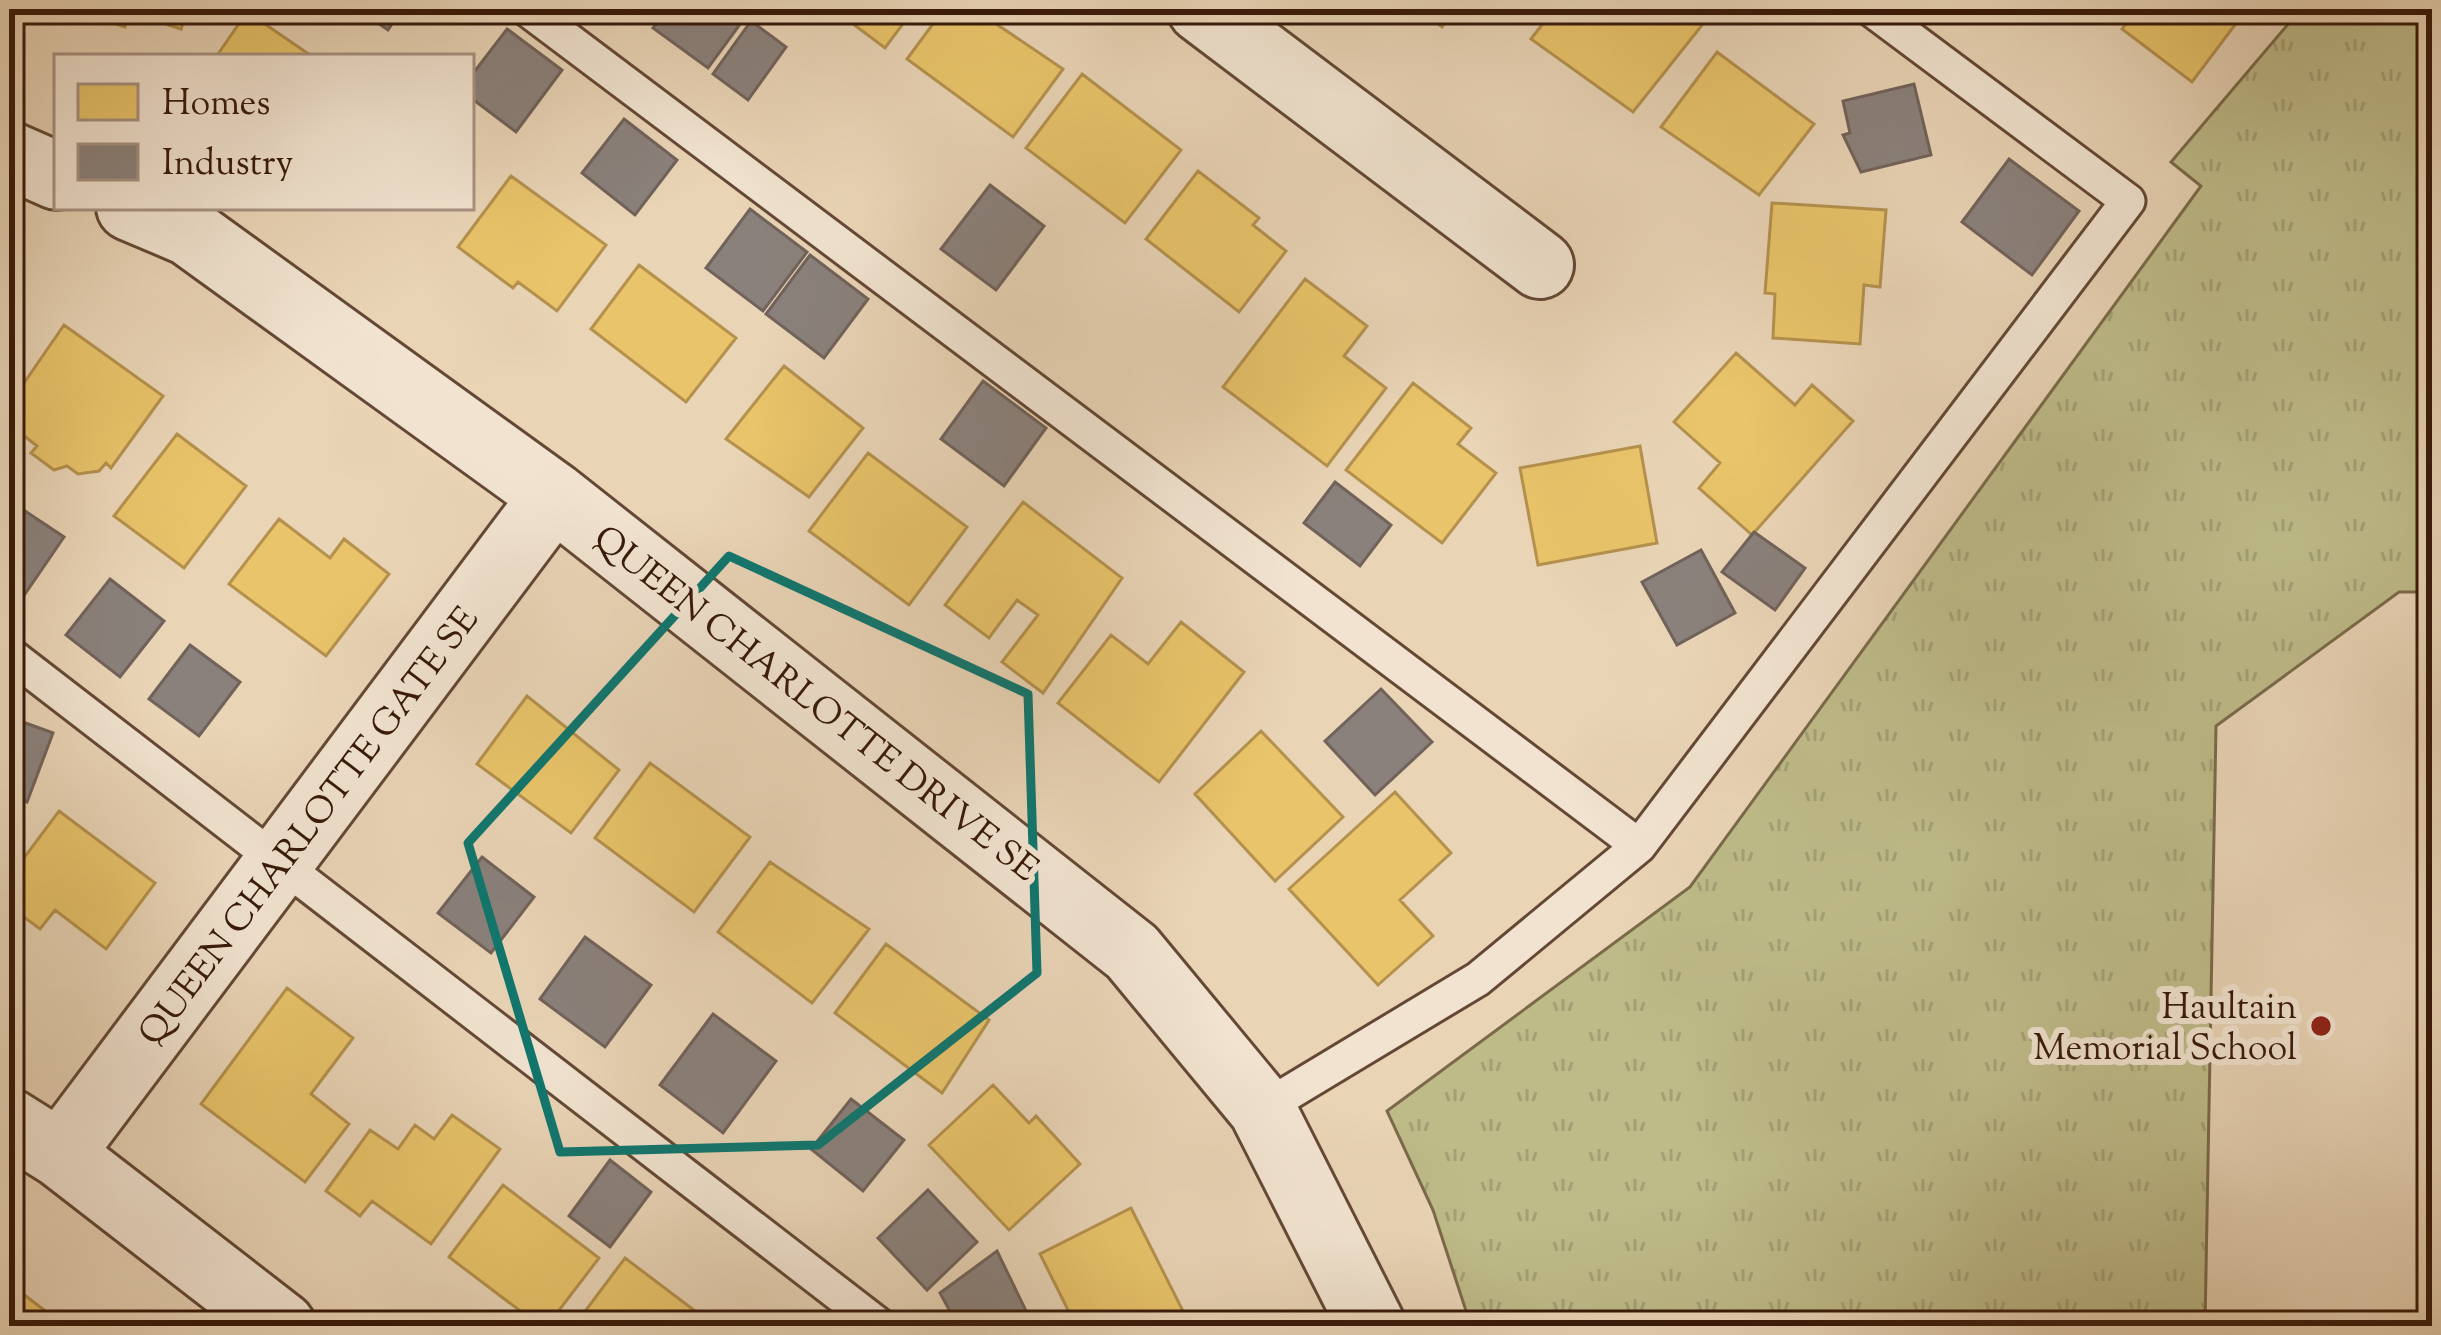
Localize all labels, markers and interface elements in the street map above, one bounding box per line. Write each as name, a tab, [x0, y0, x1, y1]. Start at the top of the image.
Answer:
legend	[54, 54, 474, 210]
text: Homes	[162, 79, 271, 131]
text: Industry	[162, 139, 293, 191]
street label: QUEEN CHARLOTTE DRIVE SE	[581, 515, 1048, 896]
street label: QUEEN CHARLOTTE GATE SE	[128, 597, 493, 1058]
place label: Haultain Memorial School	[2033, 983, 2297, 1076]
marker: Haultain Memorial School	[2308, 1013, 2334, 1039]

